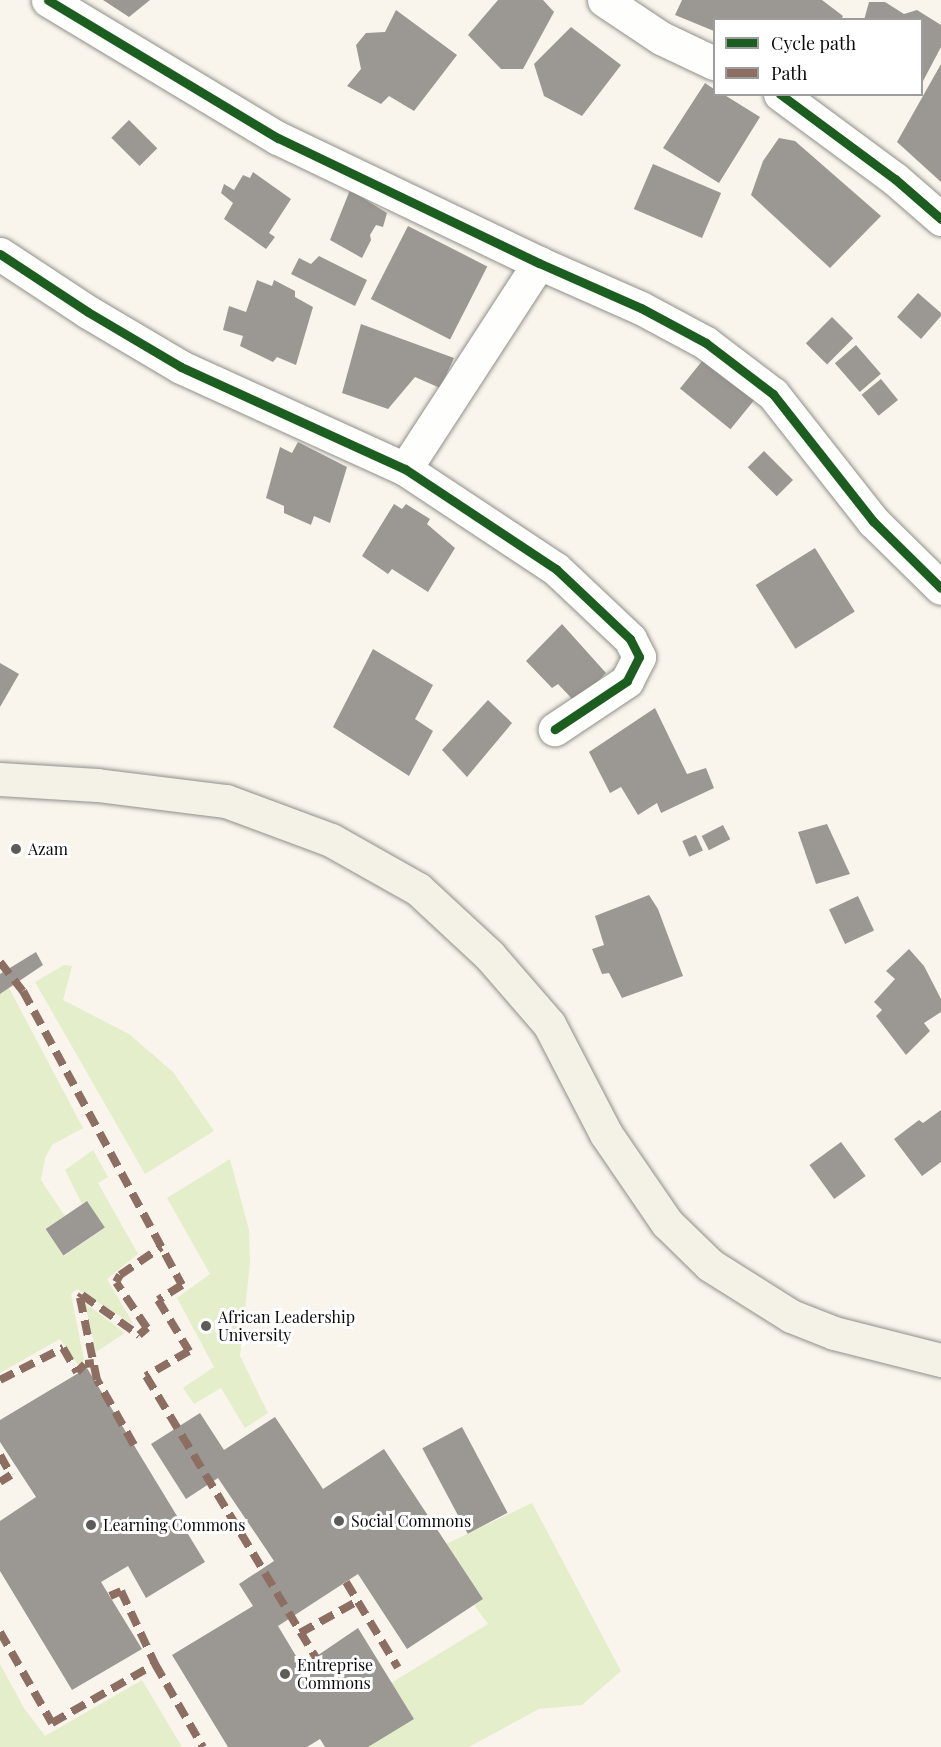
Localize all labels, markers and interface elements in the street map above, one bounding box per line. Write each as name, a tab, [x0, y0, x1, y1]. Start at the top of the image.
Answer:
legend	[713, 18, 923, 96]
text: Cycle path	[771, 31, 856, 55]
text: Path	[771, 61, 807, 85]
place label: Azam	[28, 839, 68, 859]
marker: Azam	[9, 842, 23, 856]
place label: African Leadership University	[218, 1307, 355, 1345]
marker: African Leadership University	[199, 1319, 213, 1333]
place label: Social Commons	[351, 1511, 471, 1531]
marker: Social Commons	[332, 1514, 346, 1528]
place label: Learning Commons	[103, 1515, 245, 1535]
marker: Learning Commons	[84, 1518, 98, 1532]
place label: Entreprise Commons	[297, 1655, 373, 1693]
marker: Entreprise Commons	[278, 1667, 292, 1681]

